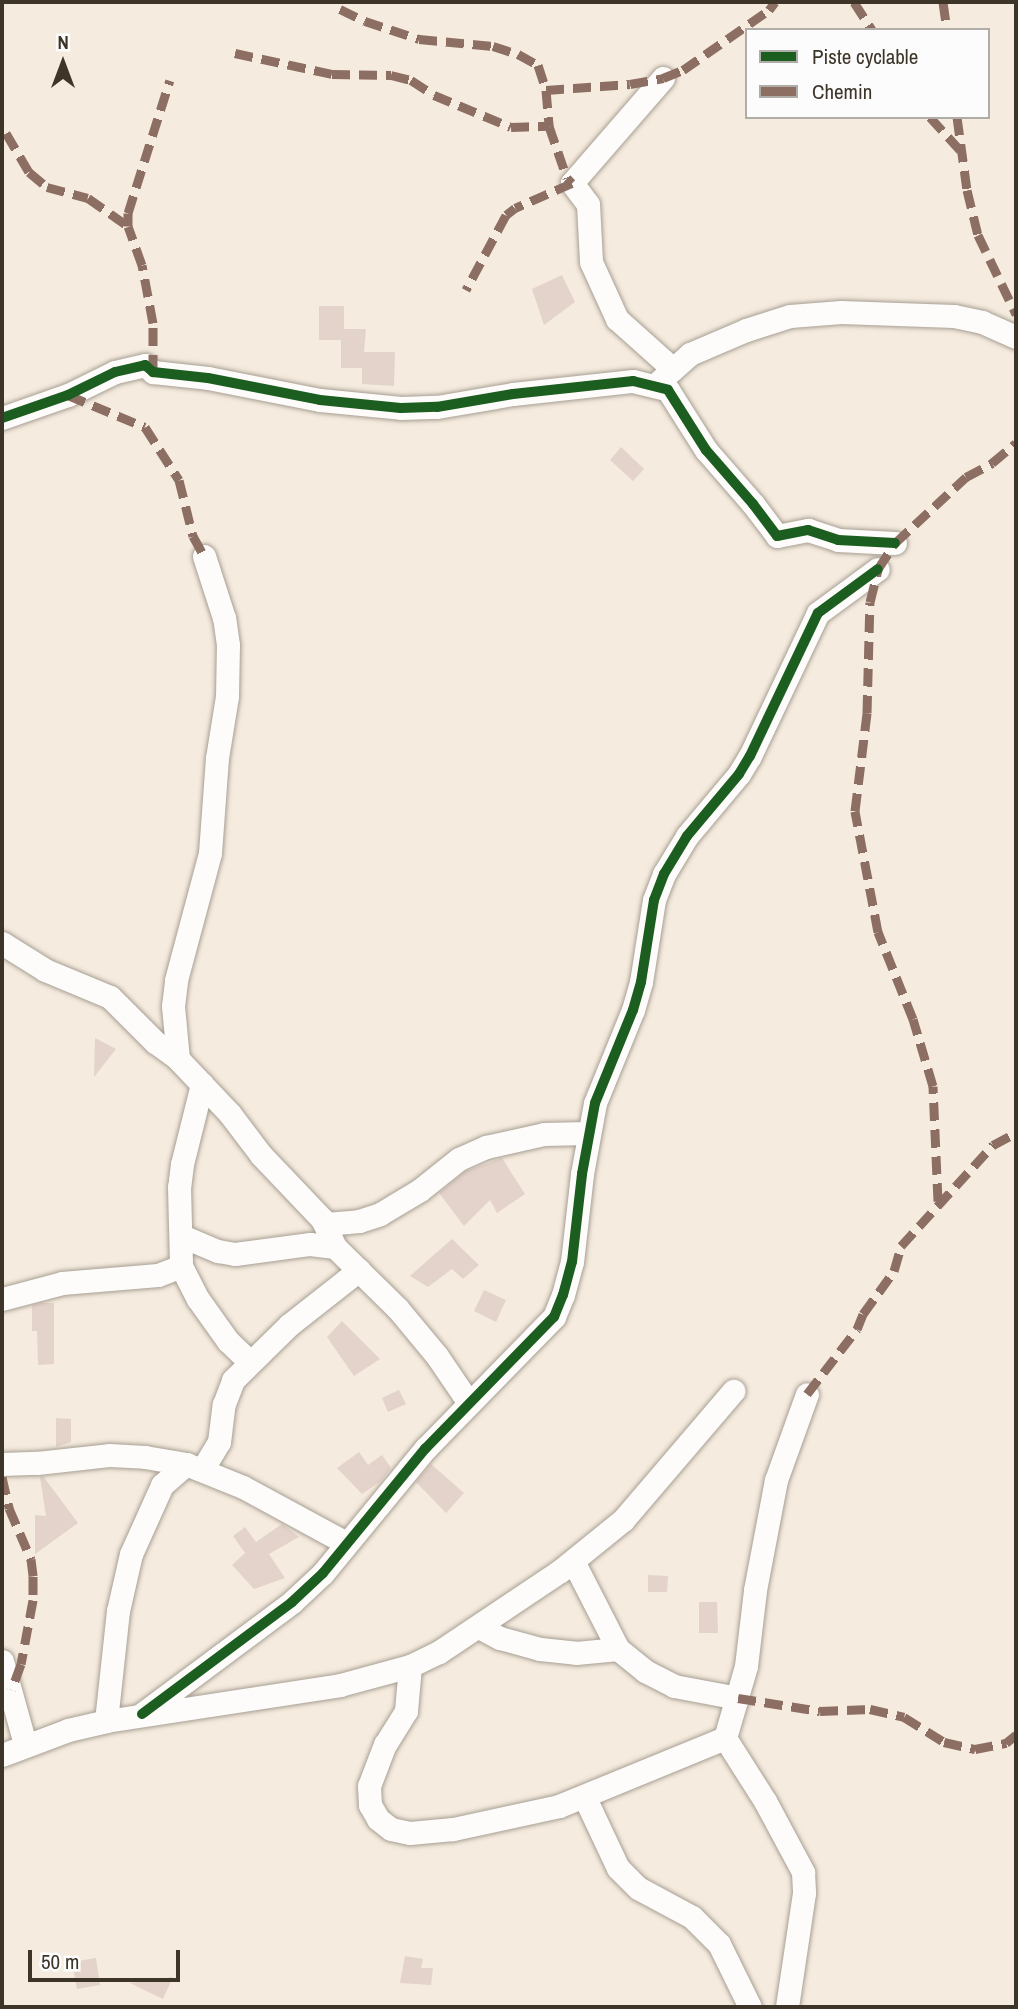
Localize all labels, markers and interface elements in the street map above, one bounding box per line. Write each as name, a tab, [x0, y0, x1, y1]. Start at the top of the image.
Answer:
north arrow	[28, 28, 98, 98]
legend	[745, 28, 990, 119]
text: N	[57, 29, 69, 55]
text: Piste cyclable	[812, 42, 918, 71]
text: Chemin	[812, 77, 872, 106]
scale bar	[32, 1936, 184, 1980]
text: 50 m	[41, 1947, 79, 1976]

